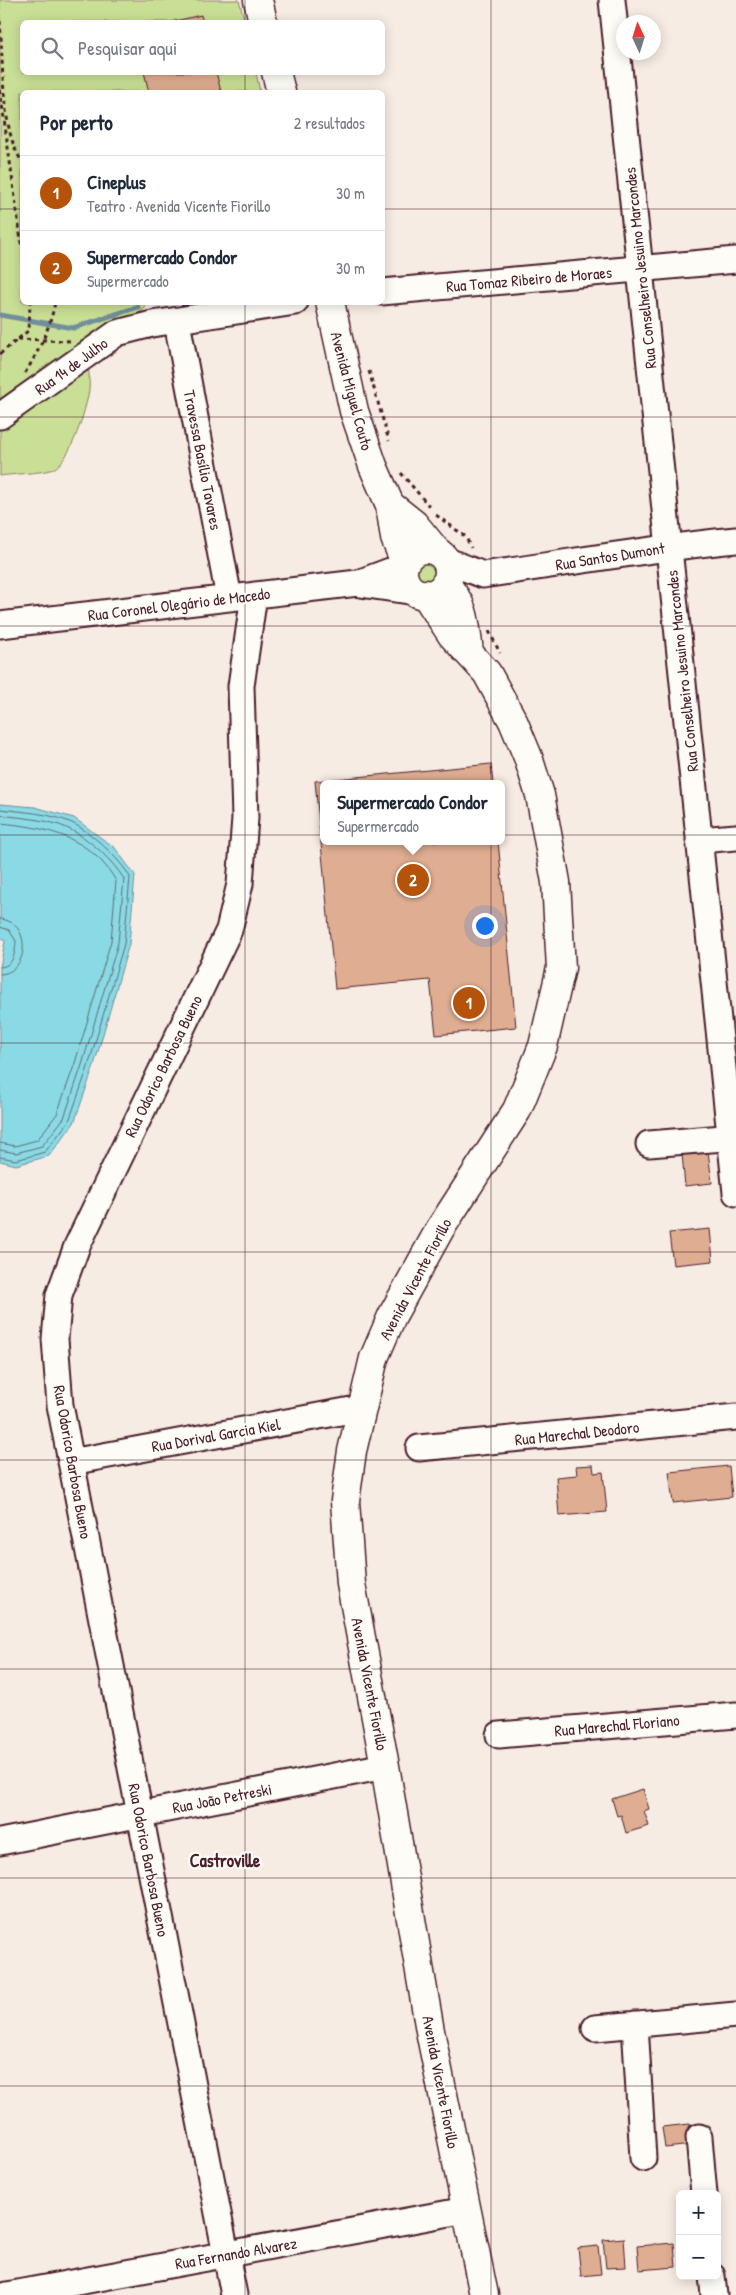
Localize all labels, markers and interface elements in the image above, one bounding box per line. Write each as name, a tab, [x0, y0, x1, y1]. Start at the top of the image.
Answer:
north arrow	[616, 15, 661, 60]
search box	[20, 20, 385, 75]
icon: search	[38, 34, 66, 62]
text: Pesquisar aqui	[78, 35, 177, 61]
text: Por perto	[40, 108, 113, 137]
text: 2 resultados	[294, 112, 365, 134]
street label: Rua Conselheiro Jesuino Marcondes	[618, 166, 662, 370]
text: Cineplus	[87, 169, 146, 195]
text: 1	[53, 182, 59, 204]
text: 30 m	[336, 182, 365, 204]
text: Teatro · Avenida Vicente Fiorillo	[87, 195, 270, 217]
text: Supermercado Condor	[87, 244, 237, 270]
text: 2	[52, 257, 60, 279]
text: 30 m	[336, 257, 365, 279]
street label: Rua Tomaz Ribeiro de Moraes	[445, 261, 613, 297]
text: Supermercado	[87, 270, 169, 292]
street label: Avenida Miguel Couto	[326, 329, 379, 453]
street label: Rua 14 de Julho	[30, 332, 112, 400]
street label: Travessa Basílio Tavares	[179, 388, 227, 532]
street label: Rua Santos Dumont	[554, 536, 667, 575]
street label: Rua Conselheiro Jesuino Marcondes	[660, 569, 704, 773]
street label: Rua Coronel Olegário de Macedo	[87, 582, 272, 626]
popup	[320, 780, 505, 845]
text: Supermercado Condor	[337, 789, 488, 815]
text: Supermercado	[337, 815, 419, 837]
pin: 2	[397, 861, 429, 899]
your location	[472, 913, 498, 939]
pin: 1	[453, 984, 485, 1022]
street label: Rua Odorico Barbosa Bueno	[119, 991, 207, 1141]
street label: Avenida Vicente Fiorillo	[374, 1214, 457, 1344]
street label: Rua Odorico Barbosa Bueno	[49, 1383, 97, 1541]
street label: Rua Dorival Garcia Kiel	[150, 1413, 283, 1457]
street label: Rua Marechal Deodoro	[514, 1415, 641, 1450]
street label: Avenida Vicente Fiorillo	[346, 1616, 394, 1753]
street label: Rua Marechal Floriano	[554, 1709, 681, 1741]
street label: Rua João Petreski	[170, 1778, 274, 1818]
street label: Rua Odorico Barbosa Bueno	[123, 1782, 175, 1939]
district label: Castroville	[190, 1848, 261, 1873]
street label: Avenida Vicente Fiorillo	[417, 2014, 465, 2151]
map controls	[676, 2190, 721, 2280]
button: +	[676, 2190, 721, 2235]
street label: Rua Fernando Alvarez	[173, 2231, 299, 2275]
button: −	[676, 2235, 721, 2280]

